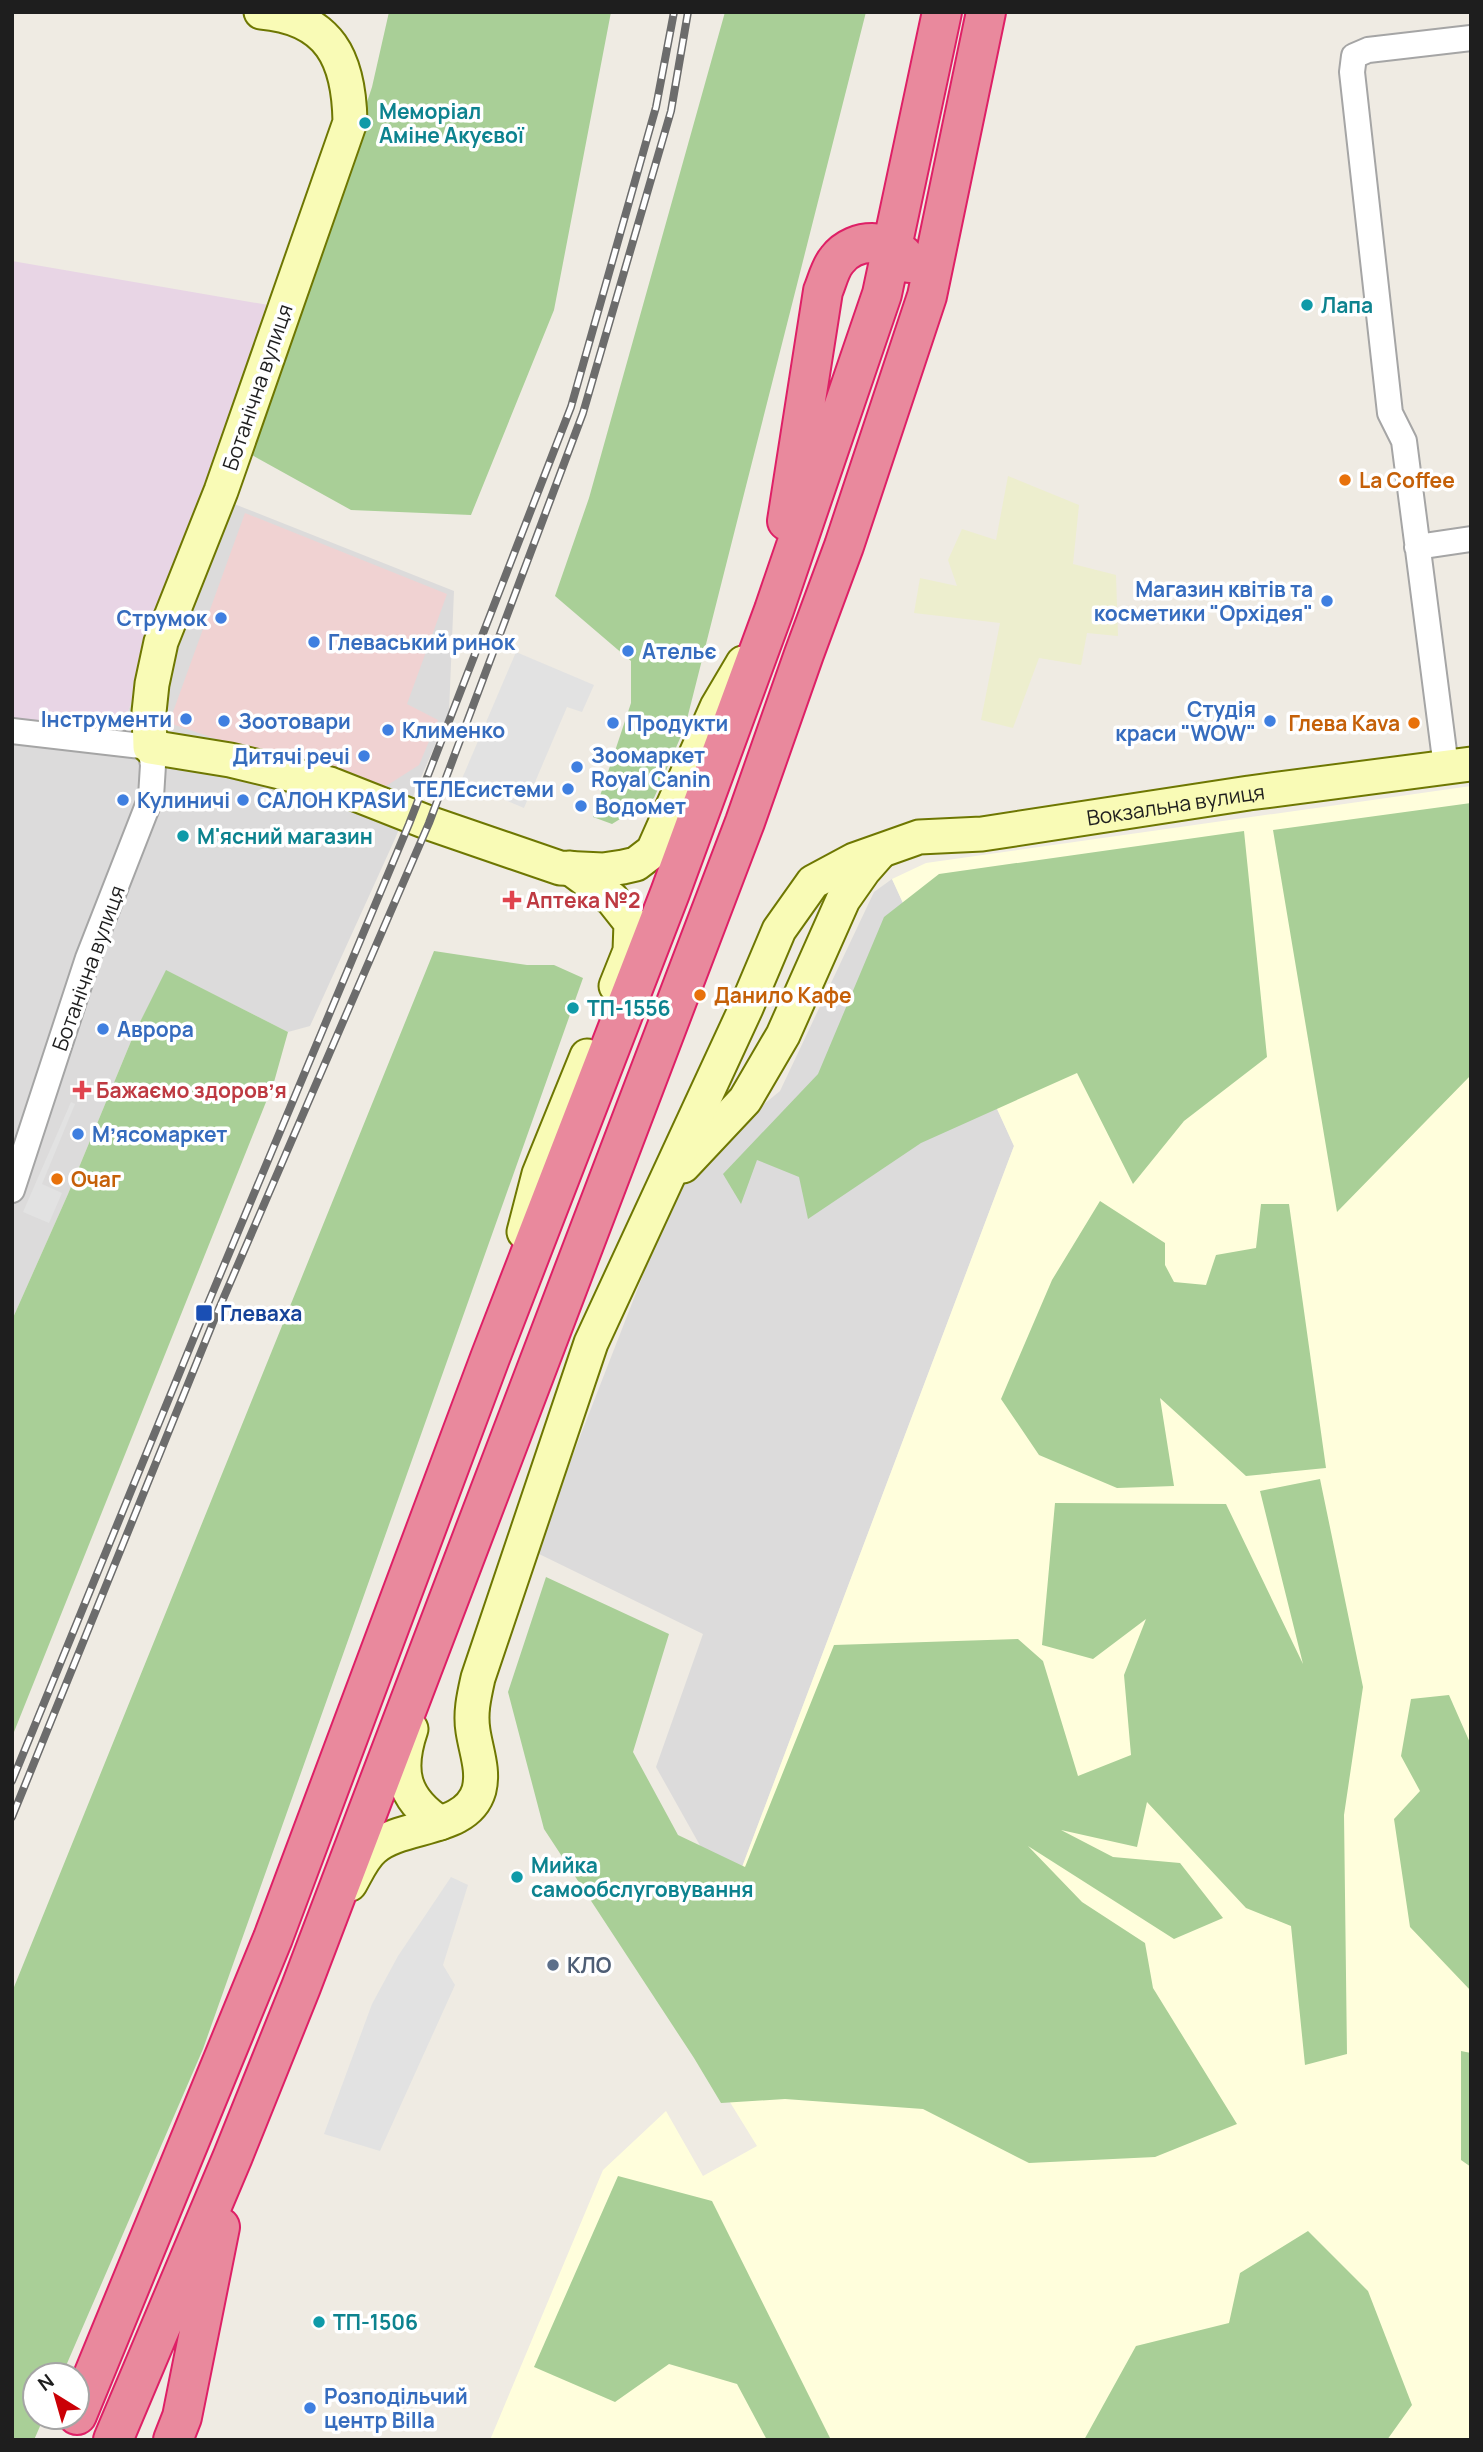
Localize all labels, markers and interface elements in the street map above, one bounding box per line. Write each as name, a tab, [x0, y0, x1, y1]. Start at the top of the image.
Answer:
place label: Меморіал Аміне Акуєвої	[379, 97, 525, 149]
marker: Меморіал Аміне Акуєвої	[357, 115, 373, 131]
place label: Лапа	[1321, 291, 1373, 319]
marker: Лапа	[1299, 297, 1315, 313]
street label: Ботанічна вулиця	[215, 300, 299, 474]
place label: La Coffee	[1359, 466, 1455, 494]
marker: La Coffee	[1337, 472, 1353, 488]
place label: Магазин квітів та косметики "Орхідея"	[1094, 575, 1313, 627]
marker: Магазин квітів та косметики "Орхідея"	[1319, 593, 1335, 609]
place label: Струмок	[117, 604, 208, 632]
marker: Струмок	[213, 610, 229, 626]
place label: Глеваський ринок	[328, 628, 516, 656]
marker: Глеваський ринок	[306, 634, 322, 650]
place label: Ательє	[642, 637, 717, 665]
marker: Ательє	[620, 643, 636, 659]
place label: Студія краси "WOW"	[1115, 695, 1256, 747]
place label: Інструменти	[41, 705, 172, 733]
place label: Зоотовари	[238, 707, 351, 735]
place label: Продукти	[627, 709, 728, 737]
place label: Глева Kava	[1289, 709, 1400, 737]
marker: Інструменти	[178, 711, 194, 727]
marker: Зоотовари	[216, 713, 232, 729]
marker: Студія краси "WOW"	[1262, 713, 1278, 729]
marker: Продукти	[605, 715, 621, 731]
marker: Глева Kava	[1406, 715, 1422, 731]
place label: Клименко	[402, 716, 505, 744]
marker: Клименко	[380, 722, 396, 738]
place label: Зоомаркет Royal Canin	[591, 741, 711, 793]
place label: Дитячі речі	[233, 742, 350, 770]
marker: Дитячі речі	[356, 748, 372, 764]
marker: Зоомаркет Royal Canin	[569, 759, 585, 775]
place label: ТЕЛЕсистеми	[413, 775, 554, 803]
street label: Вокзальна вулиця	[1085, 777, 1266, 832]
marker: ТЕЛЕсистеми	[560, 781, 576, 797]
place label: Кулиничі	[137, 786, 230, 814]
place label: САЛОН КРАSИ	[257, 786, 406, 814]
marker: Кулиничі	[115, 792, 131, 808]
marker: САЛОН КРАSИ	[235, 792, 251, 808]
place label: Водомет	[595, 792, 686, 820]
marker: Водомет	[573, 798, 589, 814]
place label: М'ясний магазин	[197, 822, 373, 850]
marker: М'ясний магазин	[175, 828, 191, 844]
street label: Ботанічна вулиця	[45, 881, 131, 1055]
place label: Аптека №2	[526, 886, 641, 914]
marker: Аптека №2	[504, 892, 520, 908]
place label: Данило Кафе	[714, 981, 852, 1009]
marker: Данило Кафе	[692, 987, 708, 1003]
place label: ТП-1556	[587, 994, 671, 1022]
marker: ТП-1556	[565, 1000, 581, 1016]
place label: Аврора	[117, 1015, 194, 1043]
marker: Аврора	[95, 1021, 111, 1037]
place label: Бажаємо здоровʼя	[96, 1076, 287, 1104]
marker: Бажаємо здоровʼя	[74, 1082, 90, 1098]
place label: Мʼясомаркет	[92, 1120, 227, 1148]
marker: Мʼясомаркет	[70, 1126, 86, 1142]
place label: Очаг	[71, 1165, 121, 1193]
marker: Очаг	[49, 1171, 65, 1187]
place label: Глеваха	[220, 1299, 302, 1327]
marker: Глеваха	[194, 1303, 214, 1323]
place label: Мийка самообслуговування	[531, 1851, 754, 1903]
marker: Мийка самообслуговування	[509, 1869, 525, 1885]
place label: КЛО	[567, 1951, 612, 1979]
marker: КЛО	[545, 1957, 561, 1973]
place label: ТП-1506	[333, 2308, 418, 2336]
marker: ТП-1506	[311, 2314, 327, 2330]
north arrow	[21, 2361, 91, 2431]
text: N	[32, 2368, 59, 2397]
place label: Розподільчий центр Billa	[324, 2382, 468, 2434]
marker: Розподільчий центр Billa	[302, 2400, 318, 2416]

